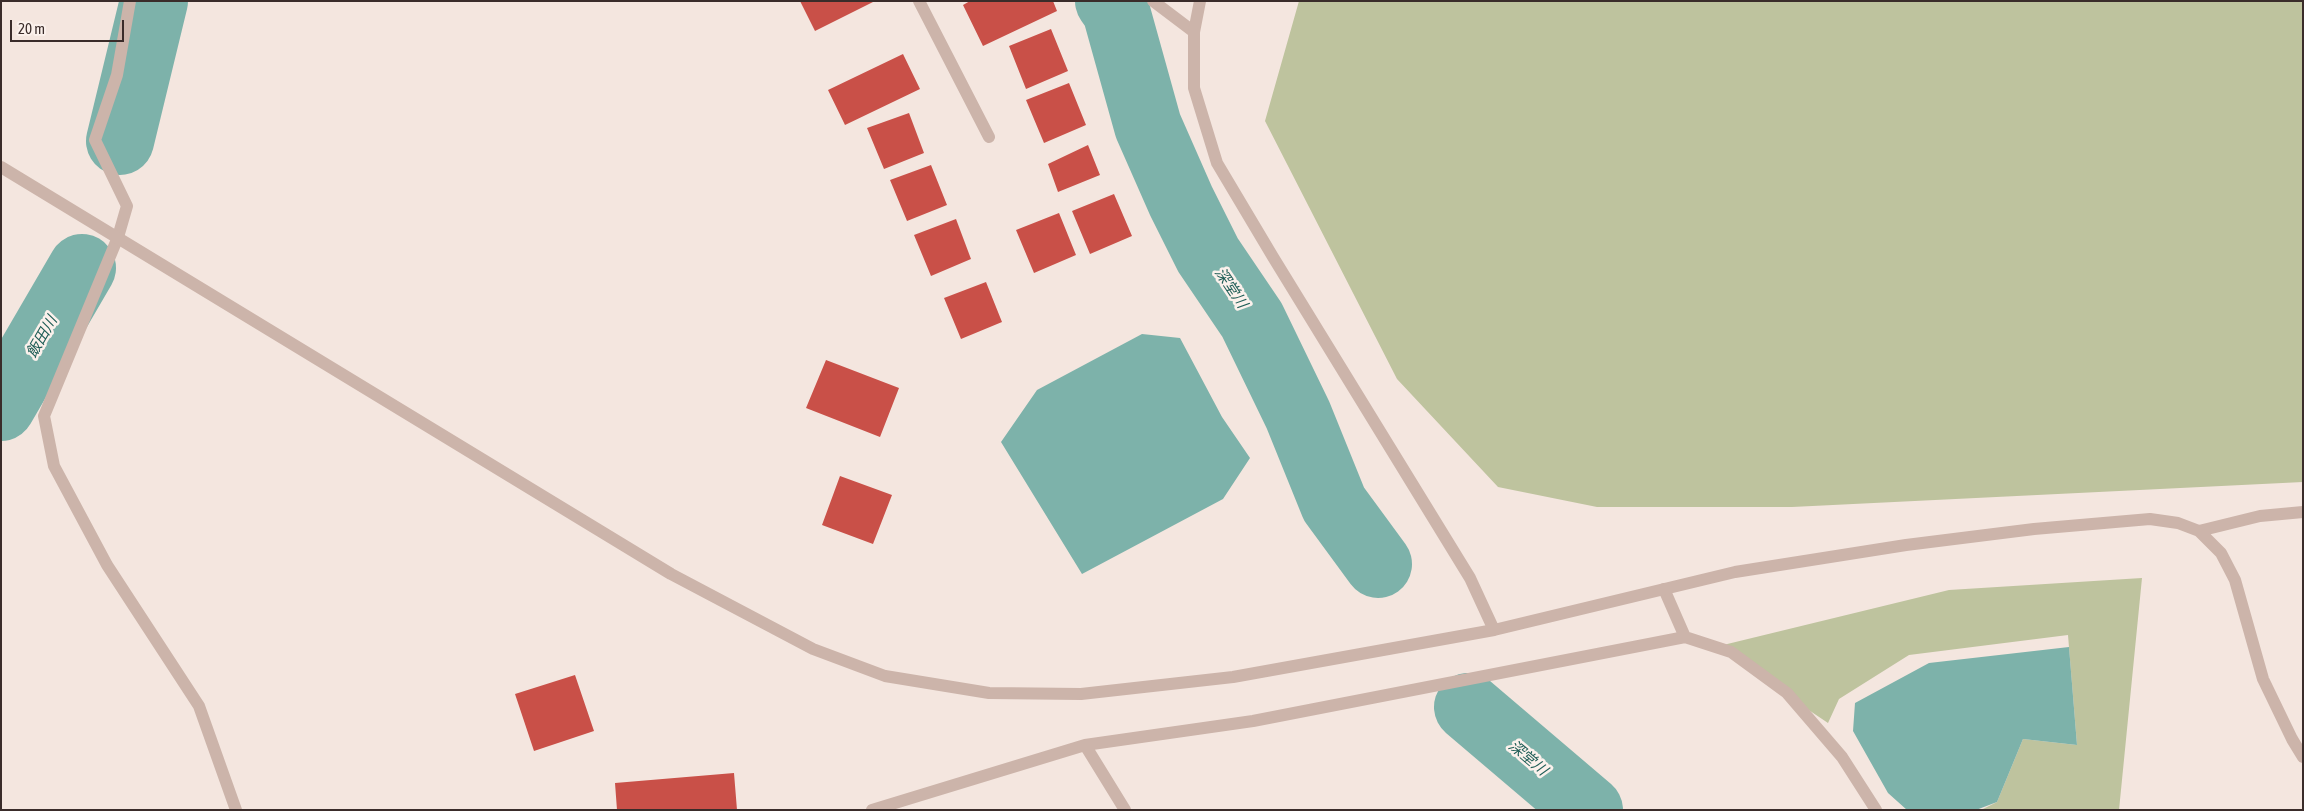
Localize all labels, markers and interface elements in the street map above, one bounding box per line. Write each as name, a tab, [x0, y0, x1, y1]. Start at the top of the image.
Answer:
scale bar	[12, 10, 126, 42]
text: 20 m	[18, 20, 45, 37]
water label: 深堂川	[1211, 264, 1251, 312]
water label: 飯田川	[23, 313, 61, 361]
water label: 深堂川	[1505, 737, 1551, 779]

